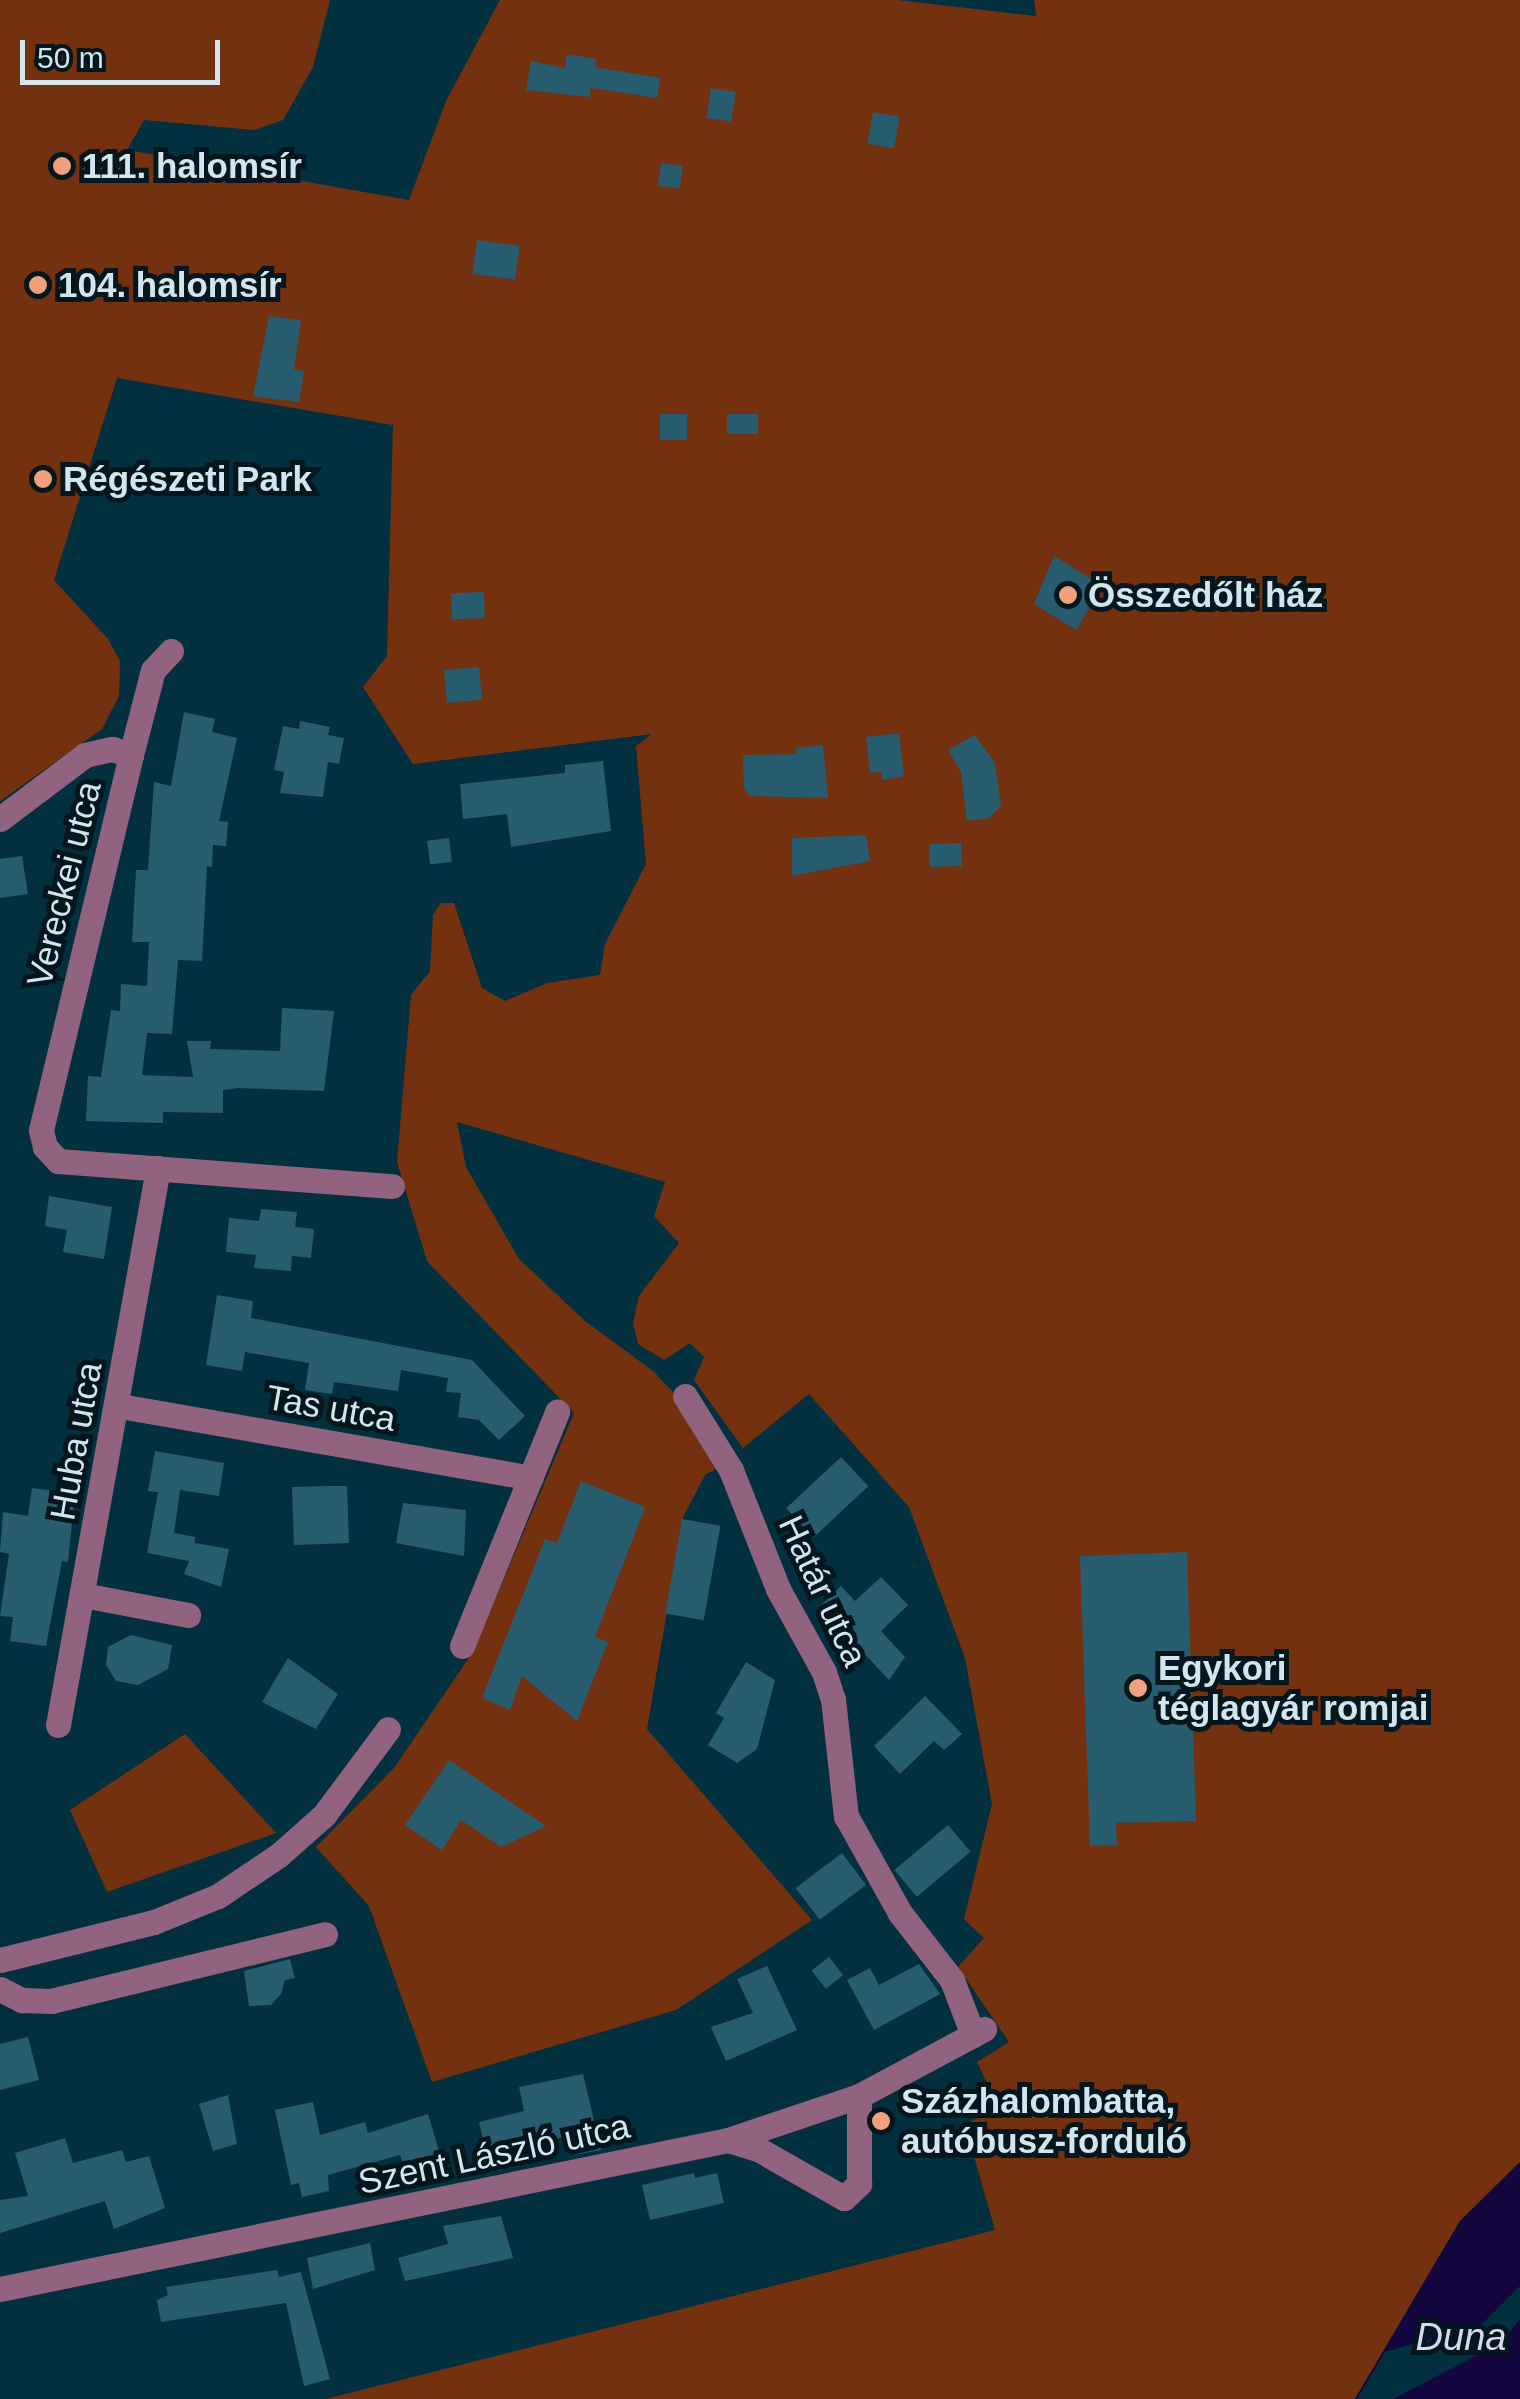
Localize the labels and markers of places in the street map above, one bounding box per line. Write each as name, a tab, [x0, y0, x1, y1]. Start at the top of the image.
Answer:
place label: 111. halomsír	[82, 145, 302, 187]
marker: 111. halomsír	[51, 155, 73, 177]
place label: 104. halomsír	[58, 264, 282, 306]
marker: 104. halomsír	[27, 274, 49, 296]
place label: Régészeti Park	[63, 458, 312, 500]
marker: Régészeti Park	[32, 468, 54, 490]
place label: Összedőlt ház	[1088, 574, 1323, 616]
marker: Összedőlt ház	[1057, 584, 1079, 606]
place label: Egykori téglagyár romjai	[1158, 1647, 1428, 1729]
marker: Egykori téglagyár romjai	[1127, 1677, 1149, 1699]
place label: Százhalombatta, autóbusz-forduló	[901, 2080, 1187, 2162]
marker: Százhalombatta, autóbusz-forduló	[870, 2110, 892, 2132]

